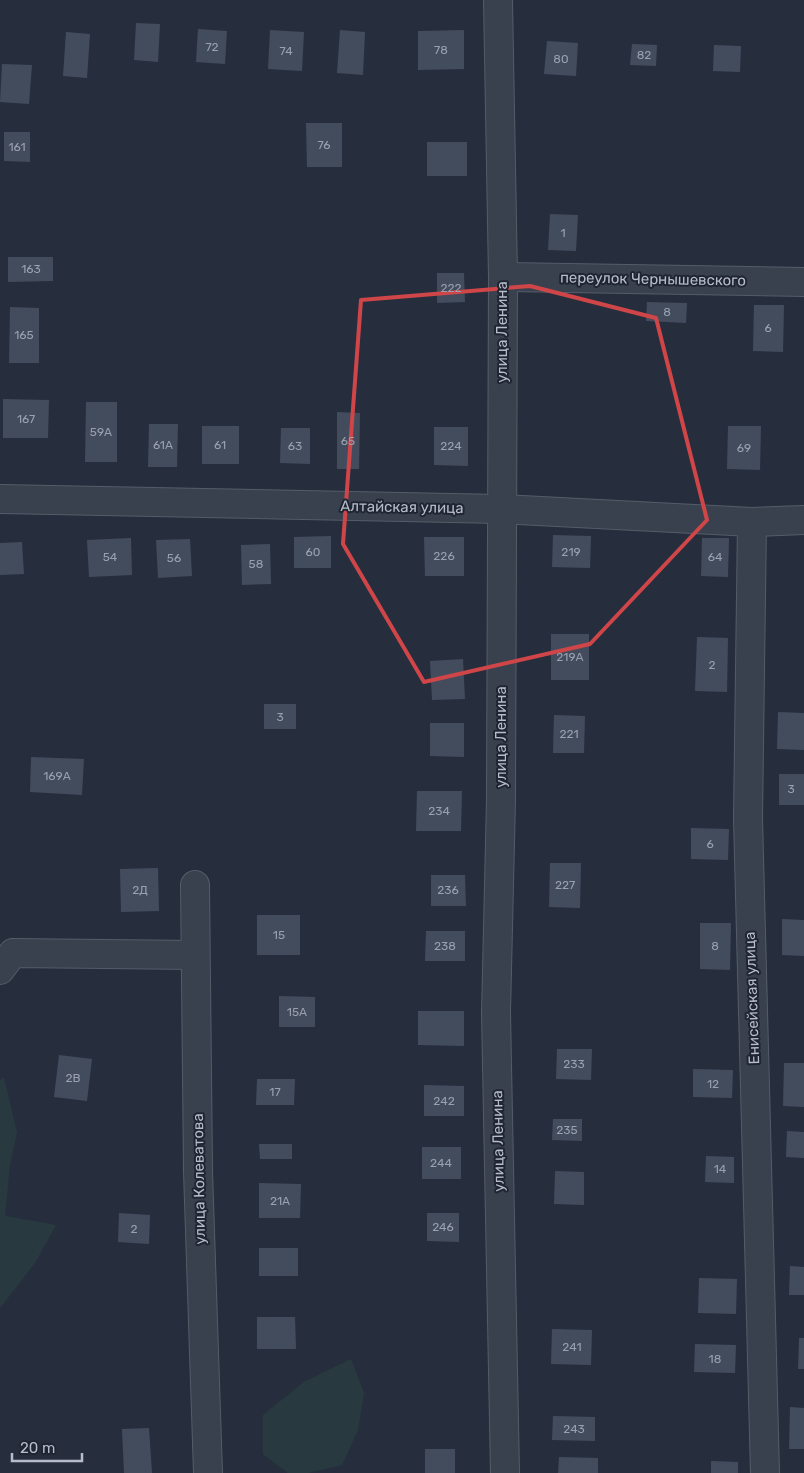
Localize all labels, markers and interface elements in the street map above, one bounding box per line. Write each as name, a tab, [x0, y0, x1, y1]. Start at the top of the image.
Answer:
house number: 72	[205, 40, 219, 54]
house number: 78	[434, 43, 448, 57]
house number: 74	[279, 44, 293, 58]
house number: 82	[637, 48, 651, 62]
house number: 80	[553, 52, 569, 66]
house number: 76	[317, 138, 331, 152]
house number: 161	[8, 140, 26, 154]
house number: 1	[560, 226, 566, 240]
house number: 163	[21, 262, 41, 276]
street label: переулок Чернышевского	[560, 268, 746, 290]
house number: 222	[440, 281, 462, 295]
street label: улица Ленина	[493, 281, 511, 383]
house number: 8	[663, 305, 671, 319]
house number: 6	[764, 321, 772, 335]
house number: 165	[14, 328, 34, 342]
house number: 167	[17, 412, 35, 426]
house number: 59А	[90, 425, 112, 439]
house number: 65	[341, 434, 355, 448]
house number: 61А	[153, 438, 173, 452]
house number: 61	[214, 438, 226, 452]
house number: 63	[288, 439, 302, 453]
house number: 224	[440, 439, 462, 453]
house number: 69	[737, 441, 751, 455]
street label: Алтайская улица	[340, 497, 464, 517]
house number: 60	[306, 545, 320, 559]
house number: 219	[561, 545, 581, 559]
house number: 226	[433, 549, 455, 563]
house number: 54	[103, 550, 118, 564]
house number: 64	[708, 550, 723, 564]
house number: 56	[167, 551, 181, 565]
house number: 58	[249, 557, 263, 571]
house number: 219А	[556, 650, 584, 664]
house number: 2	[708, 658, 716, 672]
street label: улица Ленина	[492, 686, 510, 788]
house number: 3	[276, 710, 284, 724]
house number: 221	[559, 727, 579, 741]
house number: 169А	[43, 769, 71, 783]
house number: 3	[787, 782, 795, 796]
house number: 234	[428, 804, 450, 818]
house number: 6	[706, 837, 714, 851]
house number: 227	[555, 878, 575, 892]
house number: 2Д	[132, 883, 148, 897]
house number: 236	[437, 883, 459, 897]
house number: 15	[273, 928, 285, 942]
street label: Енисейская улица	[741, 931, 763, 1065]
house number: 238	[434, 939, 456, 953]
house number: 8	[711, 939, 719, 953]
house number: 15А	[287, 1005, 307, 1019]
house number: 233	[563, 1057, 585, 1071]
house number: 2В	[65, 1071, 81, 1085]
house number: 12	[707, 1077, 719, 1091]
house number: 17	[269, 1085, 281, 1099]
street label: улица Ленина	[488, 1090, 508, 1192]
house number: 242	[433, 1094, 455, 1108]
street label: улица Колеватова	[189, 1113, 209, 1245]
house number: 235	[556, 1123, 578, 1137]
house number: 244	[430, 1156, 452, 1170]
house number: 14	[714, 1162, 727, 1176]
house number: 21А	[270, 1194, 290, 1208]
house number: 246	[432, 1220, 454, 1234]
house number: 2	[130, 1222, 138, 1236]
house number: 241	[562, 1340, 582, 1354]
house number: 18	[709, 1352, 721, 1366]
house number: 243	[563, 1422, 585, 1436]
scale bar	[12, 1430, 82, 1462]
text: 20 m	[20, 1439, 55, 1457]

